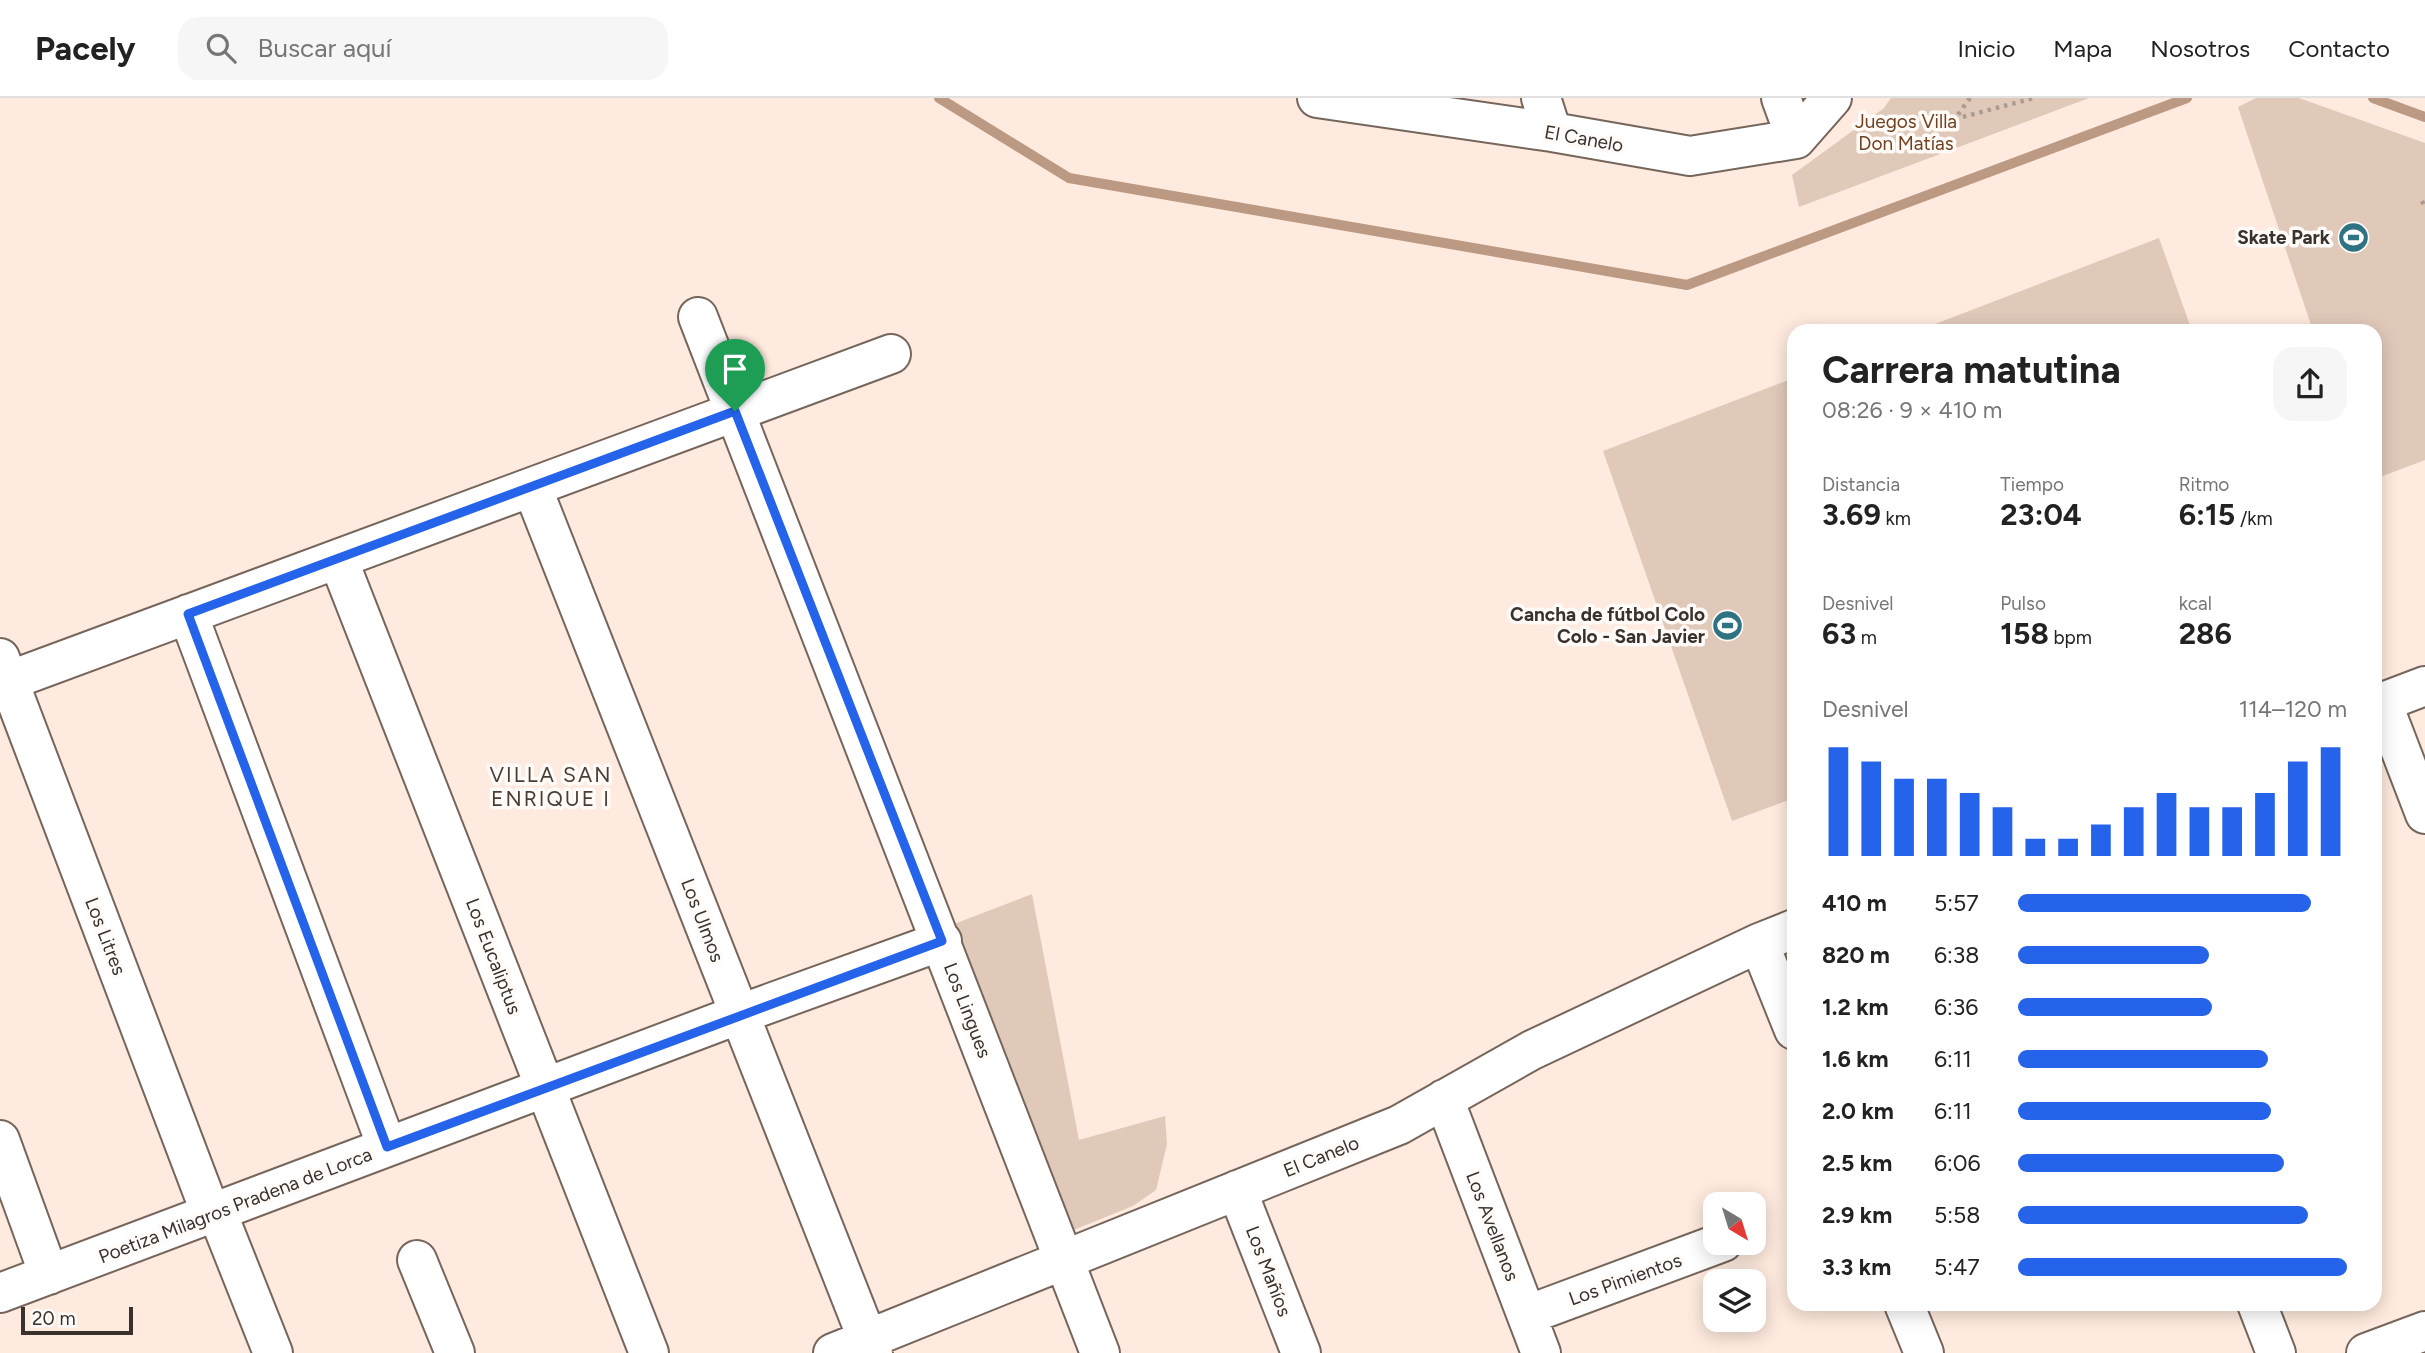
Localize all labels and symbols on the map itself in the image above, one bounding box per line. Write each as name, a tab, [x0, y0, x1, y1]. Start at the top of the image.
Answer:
park label: Juegos Villa Don Matías	[1855, 110, 1957, 155]
street label: El Canelo	[1543, 120, 1625, 157]
sports icon: Skate Park	[2336, 220, 2370, 254]
place label: Skate Park	[2237, 226, 2331, 249]
pin	[705, 339, 765, 411]
place label: Cancha de fútbol Colo Colo - San Javier	[1510, 603, 1705, 648]
sports icon: Cancha de fútbol Colo Colo - San Javier	[1711, 608, 1745, 642]
district label: VILLA SAN ENRIQUE I	[490, 762, 612, 811]
street label: Los Ulmos	[676, 875, 729, 966]
street label: Los Litres	[80, 894, 131, 979]
street label: Los Eucaliptus	[461, 895, 526, 1018]
street label: Los Lingues	[939, 959, 996, 1061]
street label: El Canelo	[1280, 1131, 1362, 1182]
street label: Poetiza Milagros Pradena de Lorca	[95, 1143, 375, 1268]
street label: Los Avellanos	[1461, 1168, 1524, 1284]
north arrow	[1703, 1192, 1766, 1255]
street label: Los Mañíos	[1241, 1223, 1296, 1320]
street label: Los Pimientos	[1566, 1248, 1685, 1311]
scale bar	[21, 1304, 133, 1336]

